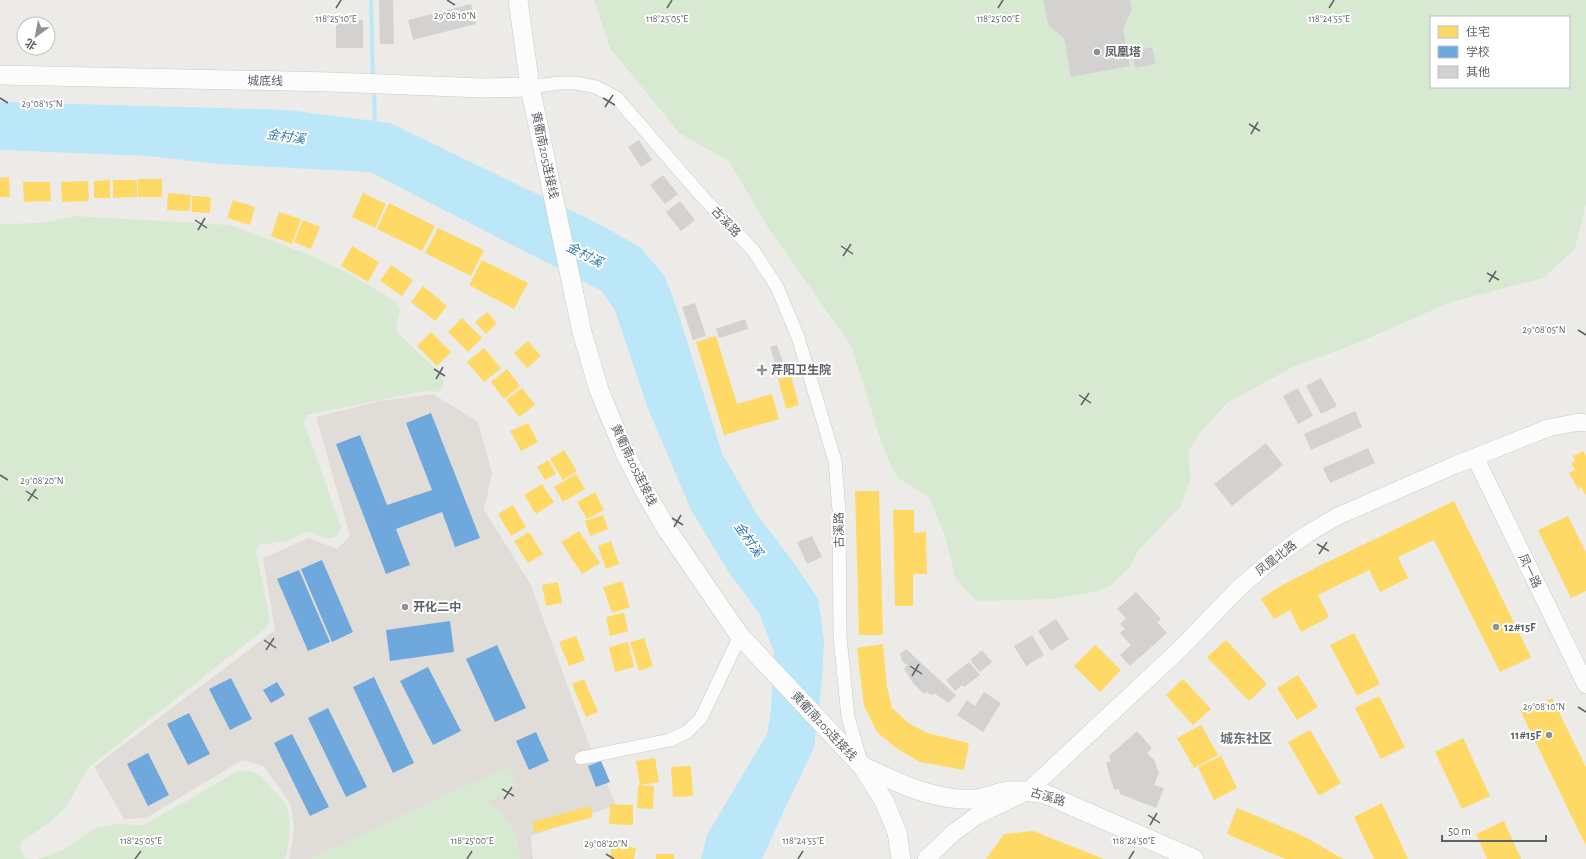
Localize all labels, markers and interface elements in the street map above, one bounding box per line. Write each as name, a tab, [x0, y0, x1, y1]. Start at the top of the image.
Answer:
text: 29°08'10"N	[434, 11, 476, 21]
text: 118°25'10"E	[315, 14, 357, 24]
text: 118°25'05"E	[646, 14, 688, 24]
text: 118°25'00"E	[976, 14, 1020, 24]
text: 118°24'55"E	[1308, 14, 1350, 24]
north arrow	[16, 16, 56, 56]
legend	[1430, 16, 1570, 88]
text: 住宅	[1466, 25, 1490, 38]
text: 北	[23, 36, 39, 52]
text: 学校	[1466, 45, 1490, 58]
place label: 凤凰塔	[1105, 46, 1141, 58]
marker: 凤凰塔	[1092, 47, 1102, 57]
text: 其他	[1466, 66, 1490, 78]
street label: 城底线	[247, 74, 283, 87]
text: 29°08'15"N	[21, 99, 63, 109]
street label: 黄衢南205连接线	[530, 110, 561, 200]
water label: 金村溪	[266, 126, 308, 147]
street label: 古溪路	[709, 204, 743, 239]
water label: 金村溪	[564, 239, 607, 271]
text: 29°08'05"N	[1523, 325, 1565, 335]
place label: 芹阳卫生院	[771, 363, 831, 376]
marker: 芹阳卫生院	[756, 364, 768, 376]
street label: 黄衢南205连接线	[609, 422, 660, 508]
text: 29°08'20"N	[20, 476, 64, 486]
street label: 古溪路	[832, 512, 845, 548]
water label: 金村溪	[731, 519, 767, 561]
street label: 凤凰北路	[1253, 538, 1299, 578]
street label: 凤一路	[1517, 552, 1544, 590]
place label: 开化二中	[413, 600, 461, 613]
marker: 开化二中	[400, 602, 410, 612]
place label: 12#15F	[1504, 621, 1536, 633]
marker: 12#15F	[1491, 622, 1501, 632]
street label: 黄衢南205连接线	[789, 689, 859, 763]
text: 29°08'10"N	[1523, 702, 1565, 712]
place label: 11#15F	[1511, 729, 1542, 741]
marker: 11#15F	[1544, 730, 1554, 740]
district label: 城东社区	[1220, 731, 1272, 746]
street label: 古溪路	[1029, 785, 1067, 808]
scale bar	[1442, 817, 1546, 843]
text: 50 m	[1448, 825, 1471, 837]
text: 118°25'05"E	[120, 836, 162, 846]
text: 118°25'00"E	[450, 836, 494, 846]
text: 118°24'55"E	[782, 836, 824, 846]
text: 118°24'50"E	[1113, 836, 1156, 846]
text: 29°08'20"N	[584, 839, 628, 849]

